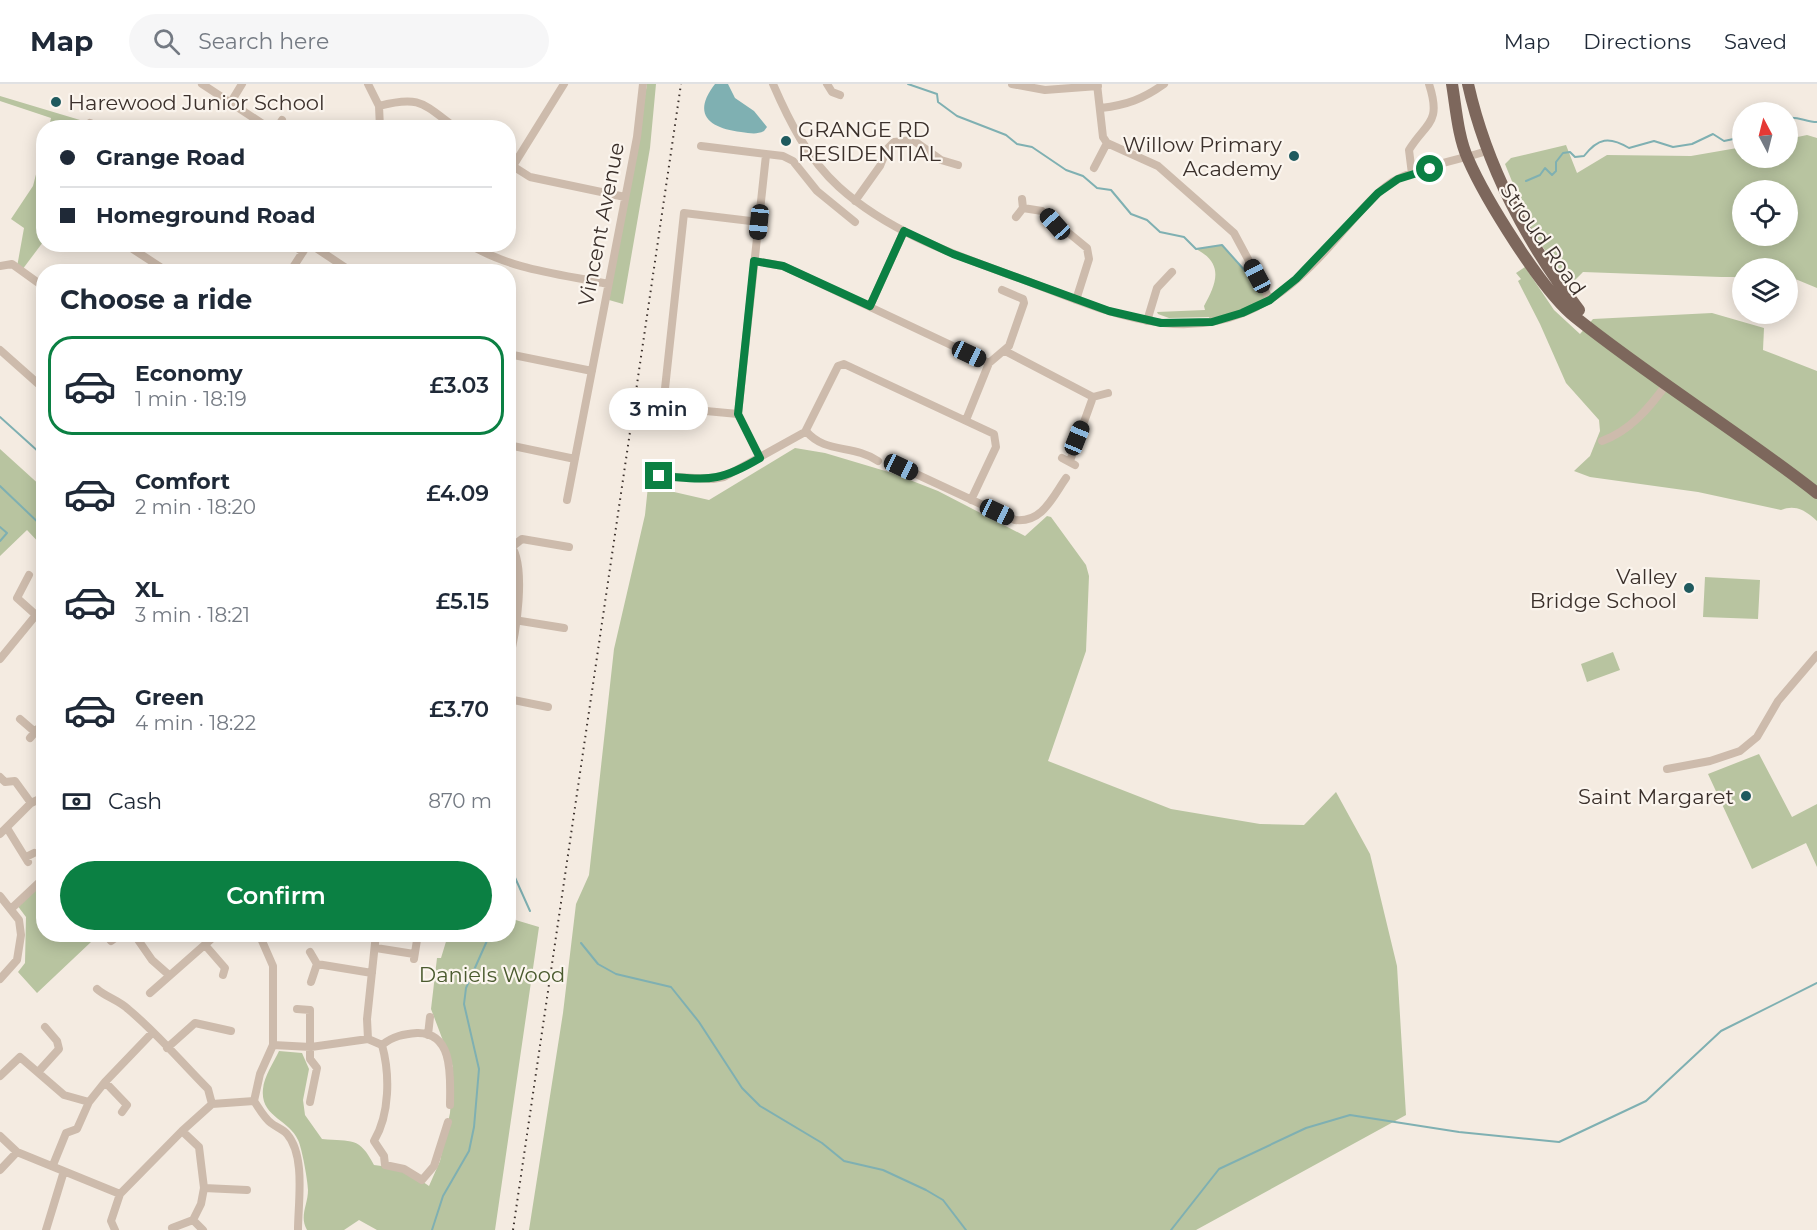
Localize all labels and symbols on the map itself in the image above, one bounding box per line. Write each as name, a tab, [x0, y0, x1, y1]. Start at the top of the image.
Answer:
place label: Harewood Junior School	[68, 90, 325, 115]
marker: Harewood Junior School	[49, 95, 63, 109]
north arrow	[1732, 102, 1798, 168]
place label: GRANGE RD RESIDENTIAL	[798, 117, 941, 166]
place label: Willow Primary Academy	[1122, 132, 1283, 181]
marker: GRANGE RD RESIDENTIAL	[779, 134, 793, 148]
street label: Vincent Avenue	[573, 140, 629, 308]
marker: Willow Primary Academy	[1287, 149, 1301, 163]
route start	[1416, 155, 1443, 182]
street label: Stroud Road	[1495, 178, 1591, 300]
car	[748, 203, 770, 241]
car	[1036, 205, 1074, 243]
car	[1241, 256, 1273, 296]
car	[949, 338, 989, 370]
callout: 3 min	[610, 389, 708, 431]
car	[1062, 418, 1092, 458]
car	[881, 451, 921, 483]
route end	[645, 462, 672, 489]
car	[977, 496, 1017, 528]
place label: Valley Bridge School	[1530, 564, 1678, 613]
marker: Valley Bridge School	[1682, 581, 1696, 595]
place label: Saint Margaret	[1578, 784, 1734, 809]
marker: Saint Margaret	[1739, 789, 1753, 803]
park label: Daniels Wood	[419, 962, 565, 987]

